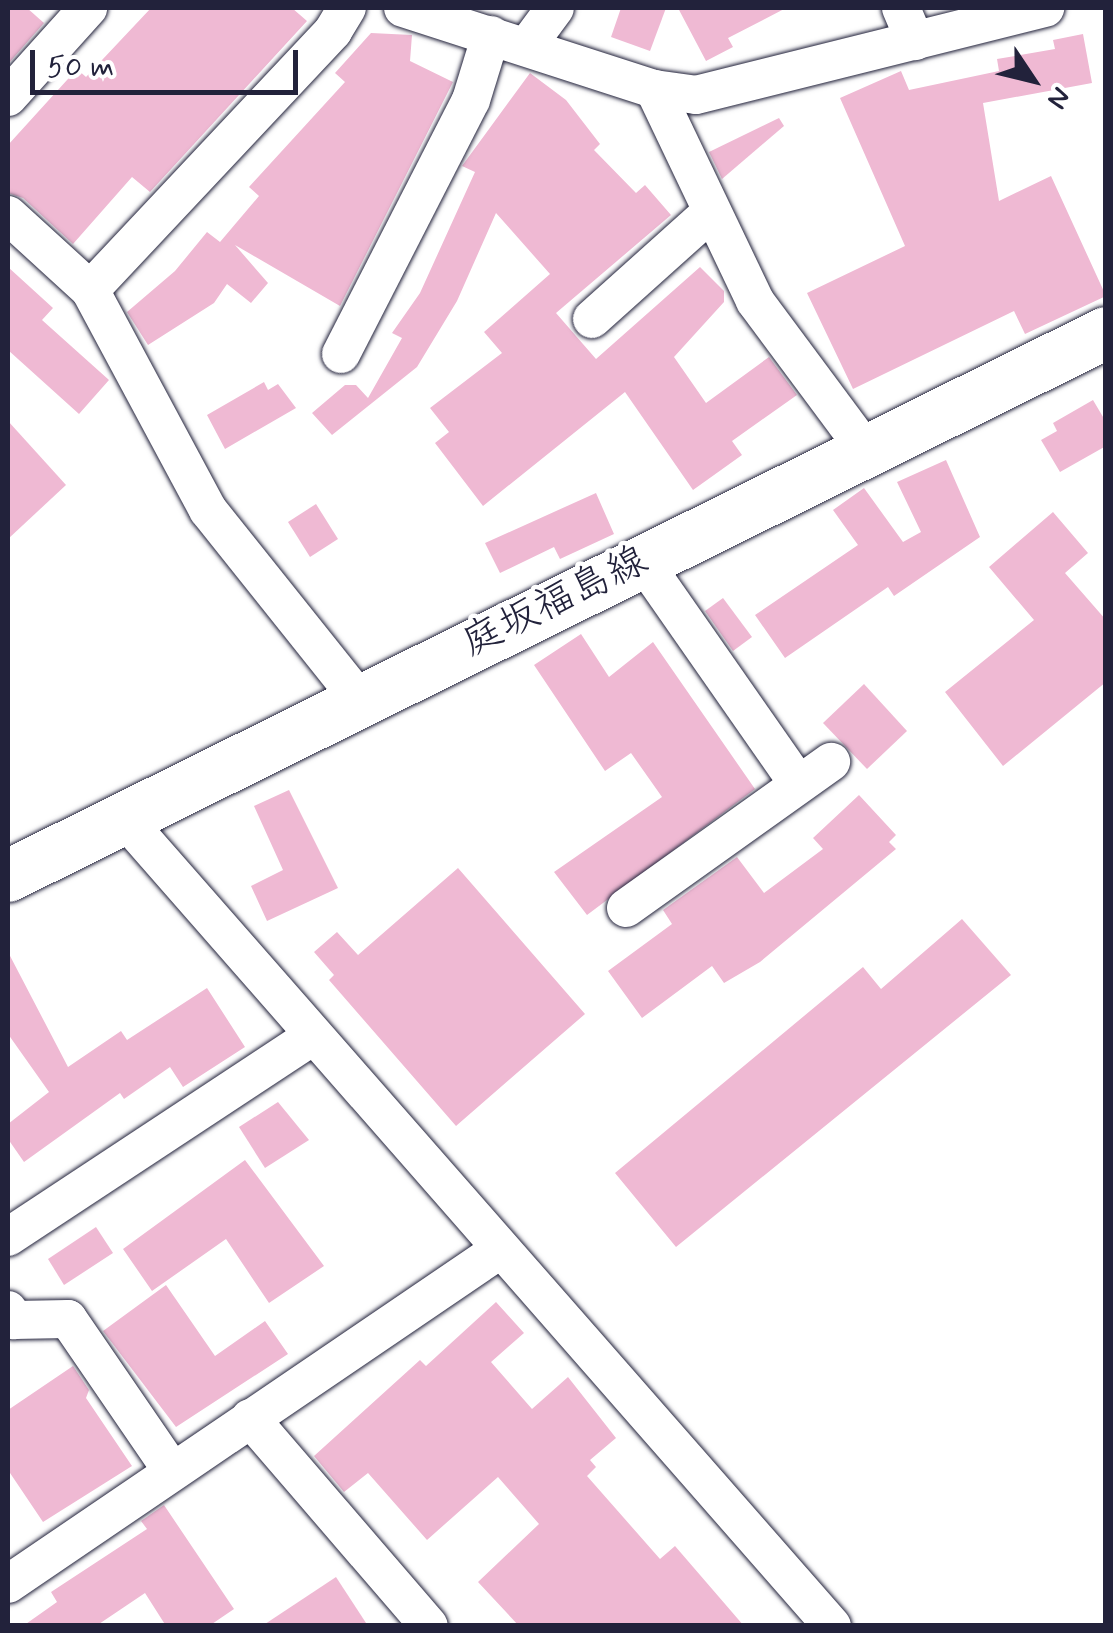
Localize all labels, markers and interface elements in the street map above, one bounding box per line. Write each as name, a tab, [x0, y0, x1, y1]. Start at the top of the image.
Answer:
scale bar	[35, 30, 302, 92]
north arrow	[983, 30, 1083, 130]
text: 50 m	[47, 48, 114, 87]
text: N	[1037, 79, 1078, 116]
street label: 庭坂福島線	[455, 537, 655, 667]

